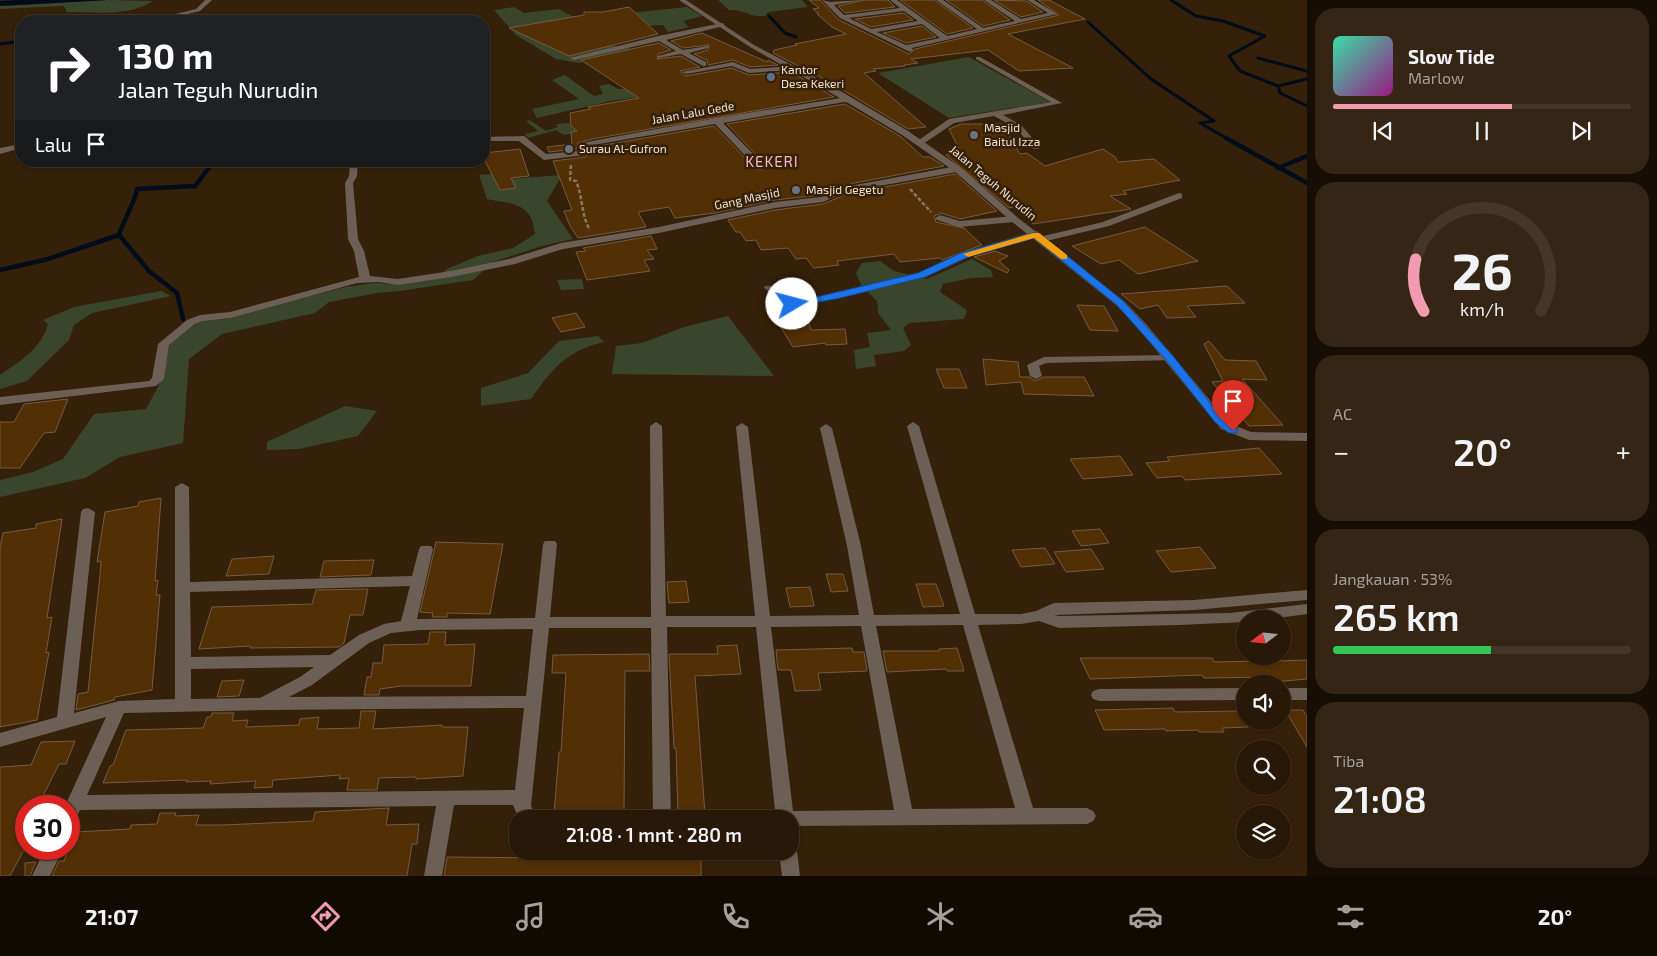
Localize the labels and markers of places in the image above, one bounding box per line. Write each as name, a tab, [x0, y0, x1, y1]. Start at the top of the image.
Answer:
place label: Kantor Desa Kekeri	[781, 62, 844, 90]
marker: Kantor Desa Kekeri	[765, 71, 777, 83]
place label: Masjid Baitul Izza	[984, 120, 1040, 148]
marker: Masjid Baitul Izza	[968, 129, 980, 141]
place label: Surau Al-Gufron	[579, 141, 667, 155]
marker: Surau Al-Gufron	[563, 143, 575, 155]
place label: Masjid Gegetu	[806, 182, 883, 197]
marker: Masjid Gegetu	[790, 184, 802, 196]
pin	[1212, 380, 1254, 431]

